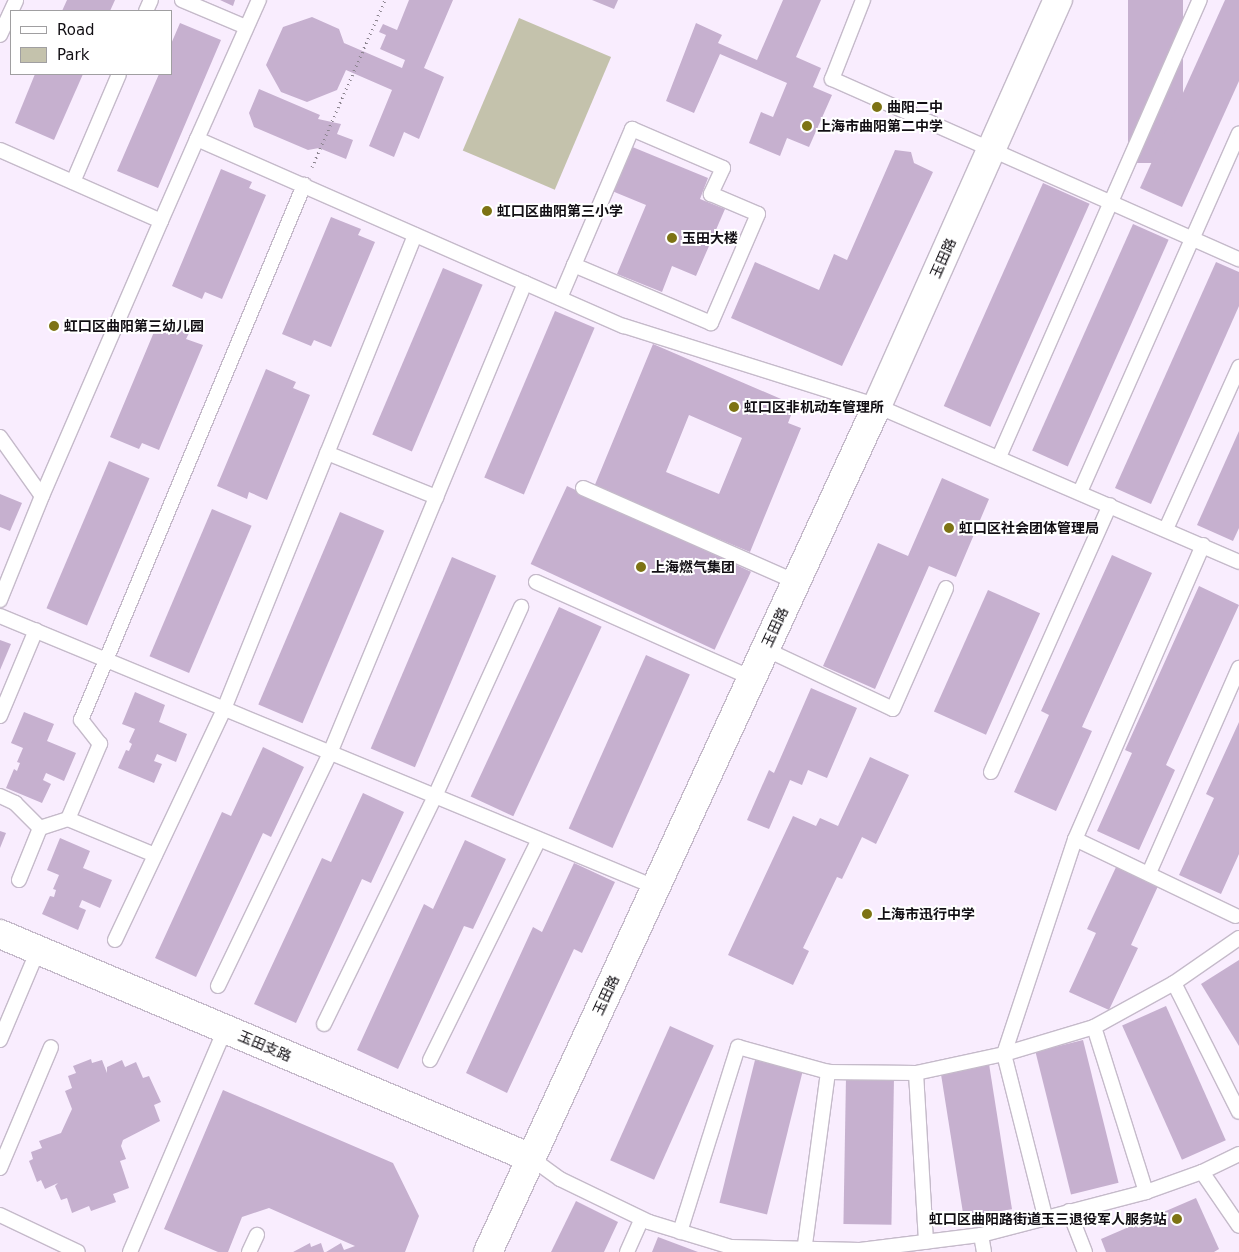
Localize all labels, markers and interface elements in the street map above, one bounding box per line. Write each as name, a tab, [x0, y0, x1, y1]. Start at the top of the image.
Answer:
legend	[10, 10, 172, 75]
text: Road	[57, 21, 95, 39]
text: Park	[57, 46, 89, 64]
place label: 曲阳二中	[887, 99, 943, 115]
marker: 曲阳二中	[871, 101, 883, 113]
place label: 上海市曲阳第二中学	[817, 118, 943, 134]
marker: 上海市曲阳第二中学	[801, 120, 813, 132]
place label: 虹口区曲阳第三小学	[497, 203, 623, 219]
marker: 虹口区曲阳第三小学	[481, 205, 493, 217]
place label: 玉田大楼	[682, 230, 738, 246]
marker: 玉田大楼	[666, 232, 678, 244]
street label: 玉田路	[927, 235, 959, 281]
place label: 虹口区曲阳第三幼儿园	[64, 318, 204, 334]
marker: 虹口区曲阳第三幼儿园	[48, 320, 60, 332]
place label: 虹口区非机动车管理所	[744, 399, 884, 415]
marker: 虹口区非机动车管理所	[728, 401, 740, 413]
place label: 虹口区社会团体管理局	[959, 520, 1099, 536]
marker: 虹口区社会团体管理局	[943, 522, 955, 534]
place label: 上海燃气集团	[651, 559, 735, 575]
marker: 上海燃气集团	[635, 561, 647, 573]
street label: 玉田路	[759, 604, 791, 650]
place label: 上海市迅行中学	[877, 906, 975, 922]
marker: 上海市迅行中学	[861, 908, 873, 920]
street label: 玉田路	[590, 972, 622, 1018]
street label: 玉田支路	[236, 1027, 294, 1065]
place label: 虹口区曲阳路街道玉三退役军人服务站	[929, 1211, 1167, 1227]
marker: 虹口区曲阳路街道玉三退役军人服务站	[1171, 1213, 1183, 1225]

